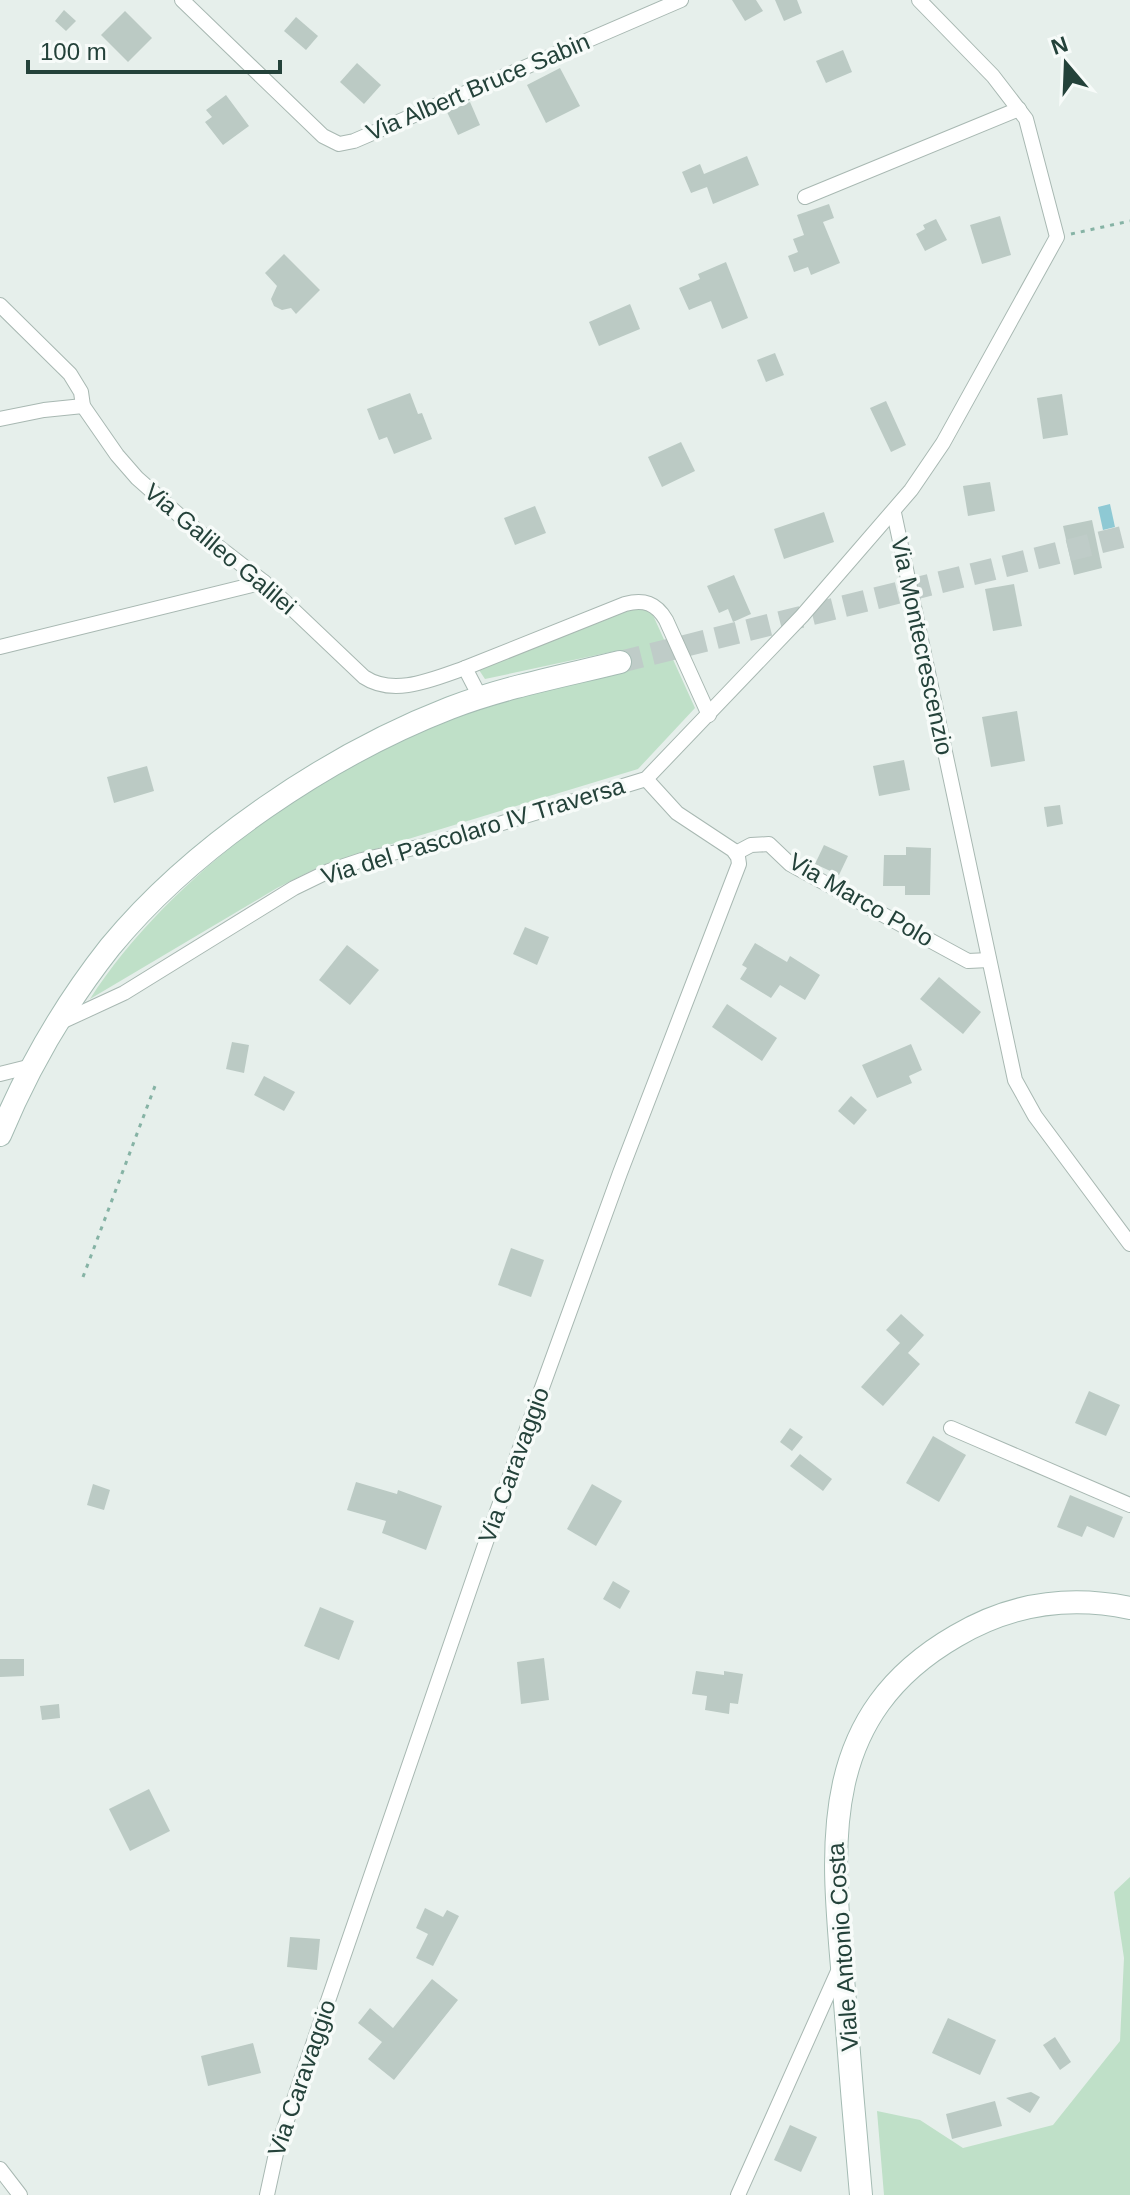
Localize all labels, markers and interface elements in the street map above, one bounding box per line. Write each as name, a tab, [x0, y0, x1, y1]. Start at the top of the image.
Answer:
scale bar	[28, 24, 280, 74]
north arrow	[1026, 24, 1106, 104]
street label: Via Albert Bruce Sabin	[362, 27, 593, 146]
text: N	[1048, 31, 1071, 60]
text: 100 m	[40, 38, 107, 65]
street label: Via Galileo Galilei	[139, 478, 301, 620]
street label: Via Montecrescenzio	[886, 534, 959, 757]
street label: Via del Pascolaro IV Traversa	[318, 771, 628, 890]
street label: Via Marco Polo	[784, 847, 938, 952]
street label: Via Caravaggio	[473, 1383, 554, 1546]
street label: Viale Antonio Costa	[822, 1841, 863, 2052]
street label: Via Caravaggio	[262, 1996, 341, 2160]

